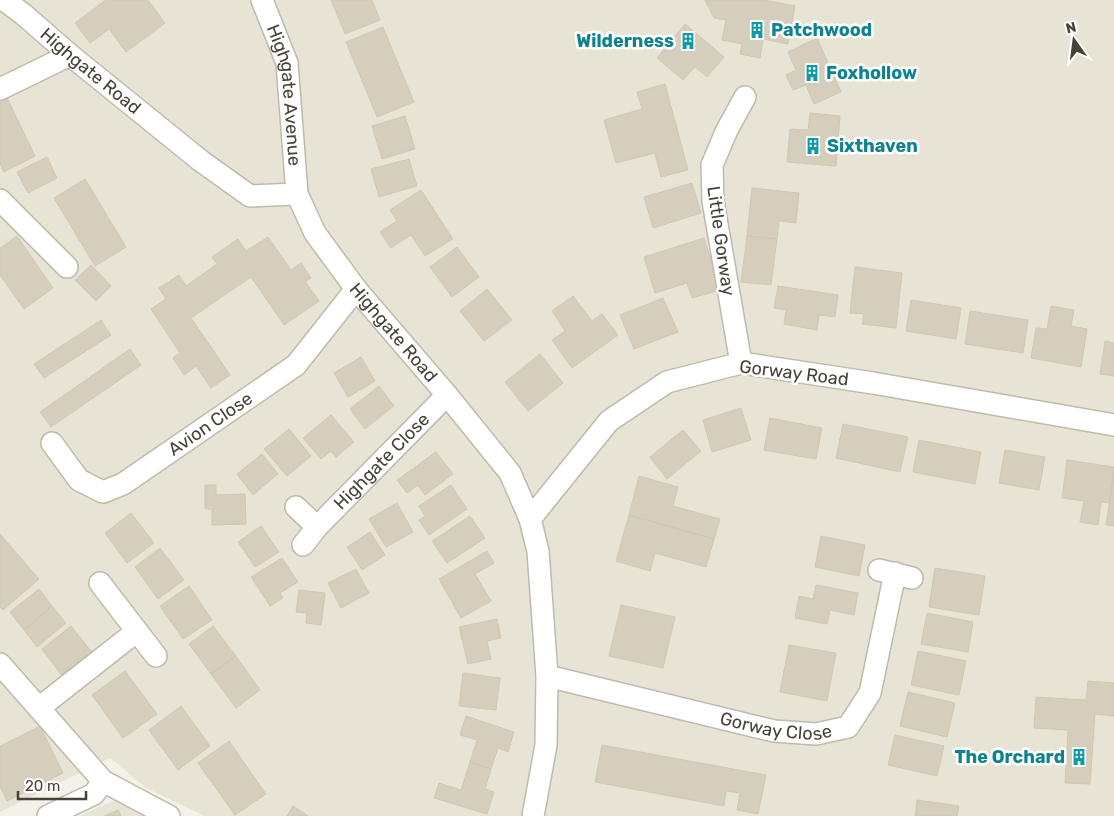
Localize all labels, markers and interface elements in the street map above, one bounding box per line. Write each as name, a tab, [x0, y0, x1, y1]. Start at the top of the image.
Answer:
north arrow	[1049, 15, 1099, 65]
text: N	[1064, 18, 1078, 37]
place label: Patchwood	[771, 19, 872, 41]
building icon: Patchwood	[747, 20, 767, 40]
street label: Highgate Avenue	[262, 21, 306, 167]
street label: Highgate Road	[36, 23, 145, 119]
place label: Wilderness	[576, 30, 674, 52]
building icon: Wilderness	[678, 31, 698, 51]
place label: Foxhollow	[826, 62, 917, 84]
building icon: Foxhollow	[802, 63, 822, 83]
place label: Sixthaven	[827, 135, 918, 157]
building icon: Sixthaven	[803, 136, 823, 156]
street label: Little Gorway	[702, 185, 740, 297]
street label: Highgate Road	[345, 278, 442, 387]
street label: Gorway Road	[738, 355, 850, 391]
street label: Avion Close	[164, 387, 257, 461]
street label: Highgate Close	[329, 408, 434, 514]
street label: Gorway Close	[718, 707, 834, 745]
place label: The Orchard	[954, 746, 1065, 768]
building icon: The Orchard	[1069, 747, 1089, 767]
scale bar	[18, 768, 85, 800]
text: 20 m	[25, 777, 60, 795]

